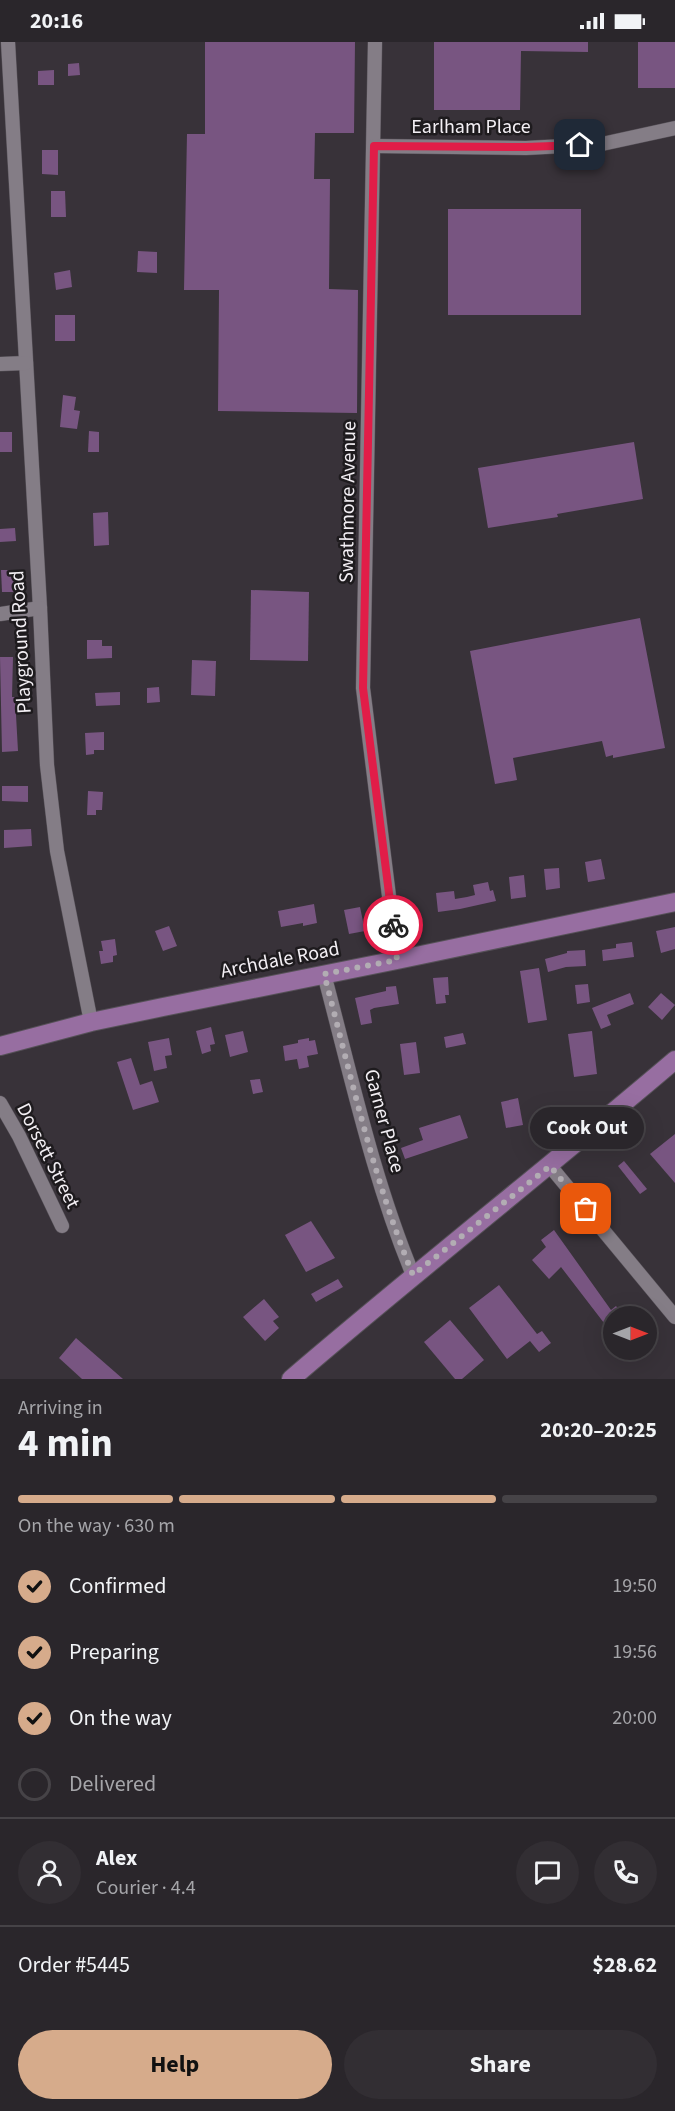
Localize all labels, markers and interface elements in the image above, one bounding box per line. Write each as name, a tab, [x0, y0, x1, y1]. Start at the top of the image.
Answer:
text: 20:16	[30, 5, 83, 37]
street label: Earlham Place	[411, 113, 531, 141]
pin	[554, 119, 605, 170]
icon: home	[563, 128, 596, 161]
street label: Swathmore Avenue	[333, 421, 363, 583]
street label: Playground Road	[3, 570, 39, 714]
courier	[363, 895, 423, 955]
icon: bike	[377, 909, 410, 942]
street label: Archdale Road	[218, 935, 342, 985]
street label: Garner Place	[357, 1066, 411, 1176]
street label: Dorsett Street	[9, 1098, 87, 1214]
callout: Cook Out	[529, 1107, 643, 1149]
text: Cook Out	[546, 1114, 628, 1142]
pin	[560, 1183, 611, 1234]
icon: bag	[569, 1192, 602, 1225]
north arrow	[603, 1306, 657, 1360]
map controls	[603, 1306, 657, 1360]
text: Arriving in	[18, 1394, 103, 1422]
text: 20:20–20:25	[540, 1414, 657, 1446]
text: 4 min	[18, 1416, 113, 1472]
text: On the way · 630 m	[18, 1512, 175, 1540]
icon: check	[18, 1570, 51, 1603]
text: Confirmed	[69, 1570, 166, 1602]
text: 19:50	[612, 1572, 657, 1600]
icon: check	[18, 1636, 51, 1669]
text: Preparing	[69, 1636, 159, 1668]
text: 19:56	[612, 1638, 657, 1666]
icon: check	[18, 1702, 51, 1735]
text: On the way	[69, 1702, 172, 1734]
text: 20:00	[612, 1704, 657, 1732]
text: Delivered	[69, 1768, 156, 1800]
button: person	[18, 1841, 81, 1904]
button: chat	[516, 1841, 579, 1904]
button: phone	[594, 1841, 657, 1904]
text: Alex	[96, 1842, 137, 1874]
text: Courier · 4.4	[96, 1874, 196, 1902]
text: Order #5445	[18, 1949, 130, 1981]
text: $28.62	[592, 1949, 657, 1981]
button: Help	[18, 2030, 332, 2099]
button: Share	[344, 2030, 657, 2099]

